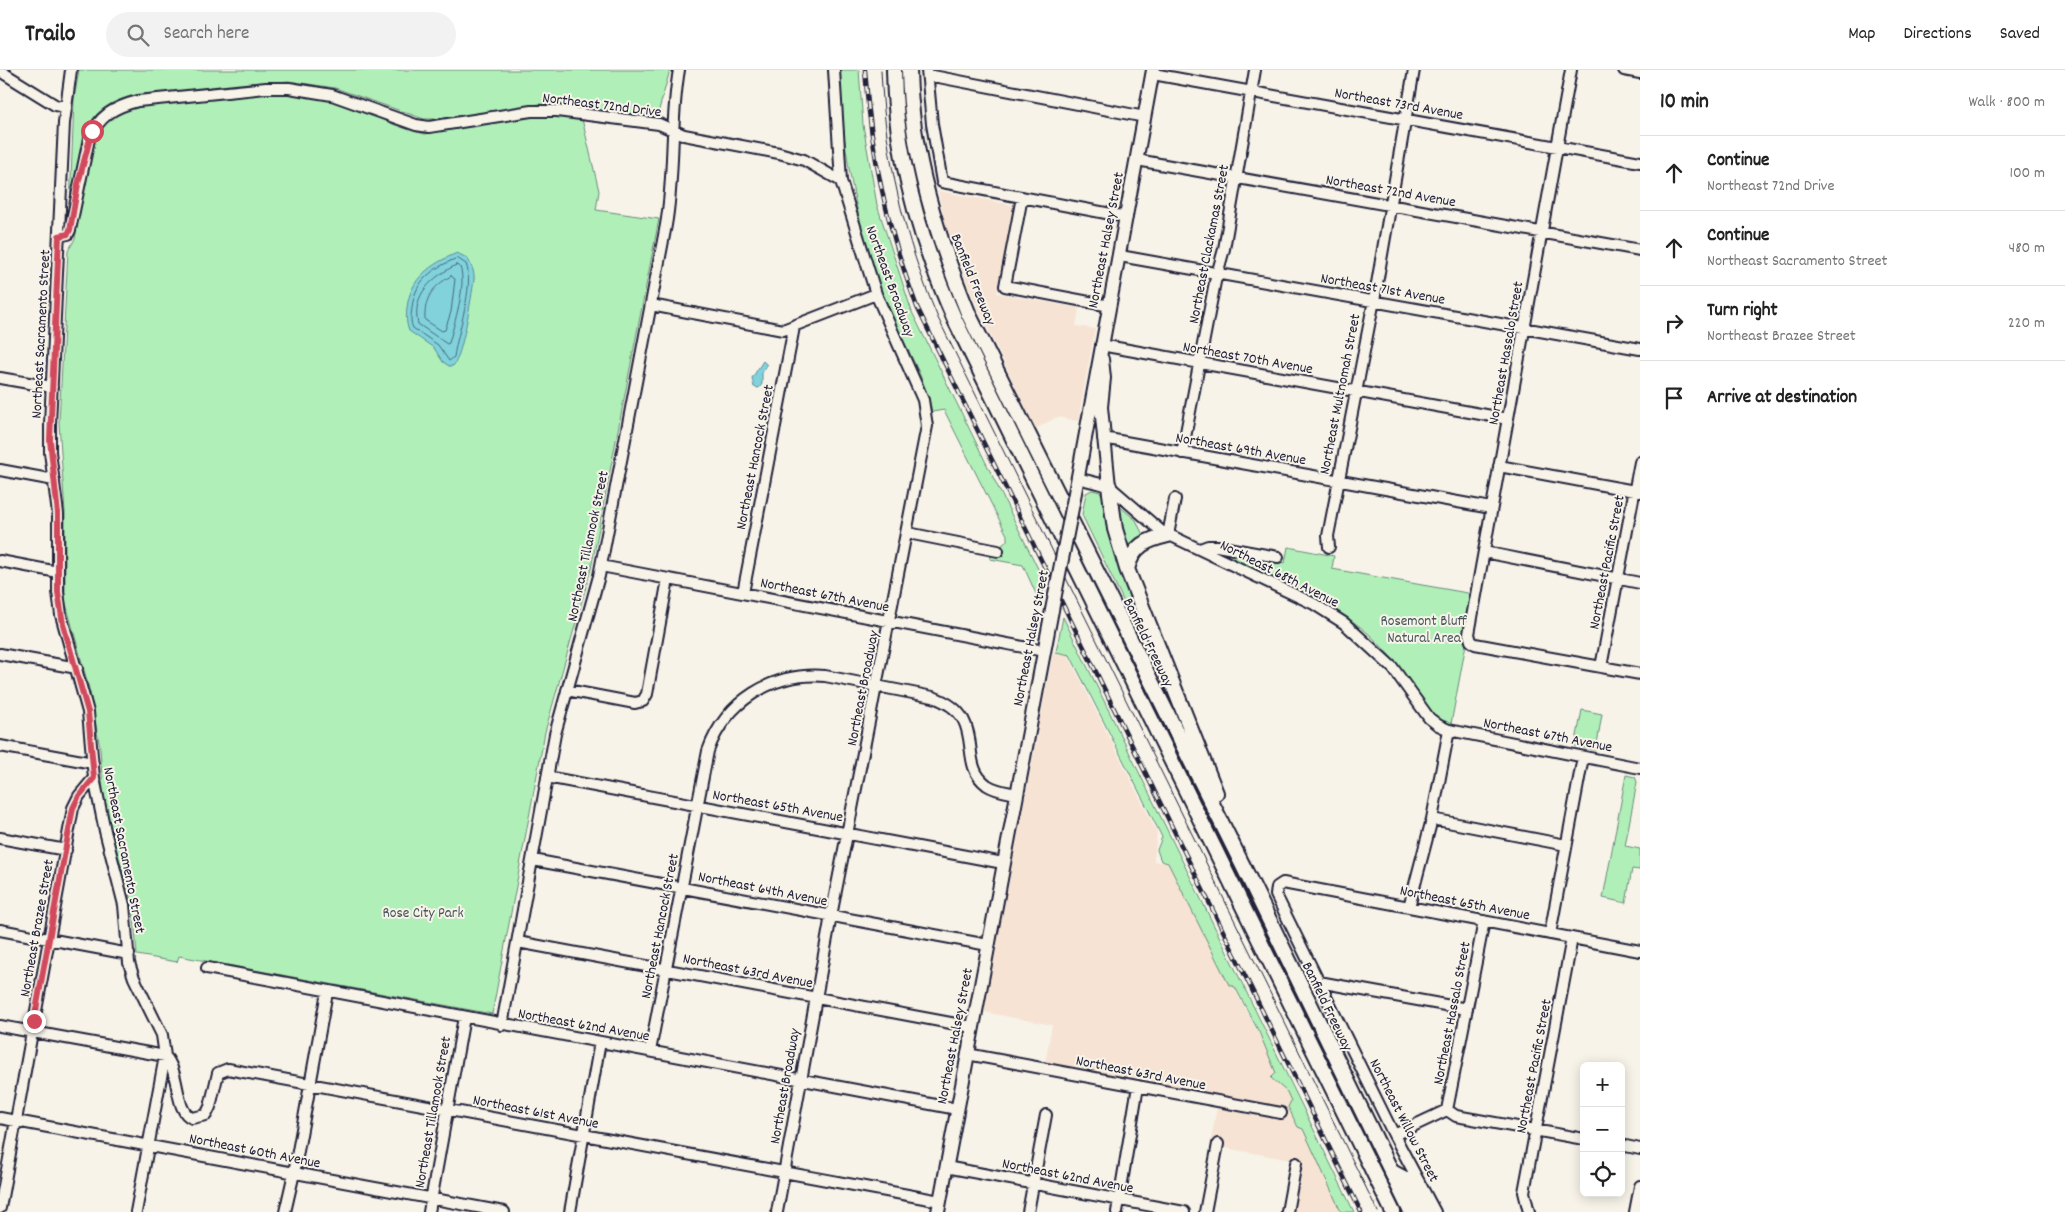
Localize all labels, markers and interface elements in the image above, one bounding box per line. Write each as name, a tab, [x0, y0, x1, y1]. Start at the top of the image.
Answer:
search box	[106, 12, 456, 57]
text: Trailo	[25, 18, 76, 52]
icon: search	[124, 21, 152, 49]
text: Search here	[164, 21, 249, 48]
text: Map	[1848, 22, 1875, 47]
text: Directions	[1903, 22, 1972, 47]
text: Saved	[2000, 22, 2040, 47]
street label: Northeast 73rd Avenue	[1332, 83, 1465, 127]
street label: Northeast 72nd Drive	[541, 88, 663, 124]
text: 10 min	[1660, 88, 1709, 118]
text: Walk · 800 m	[1968, 91, 2045, 114]
route start	[81, 120, 104, 143]
text: Continue	[1707, 148, 1769, 175]
icon: ahead	[1660, 159, 1688, 187]
street label: Northeast Clackamas Street	[1184, 162, 1236, 326]
text: 100 m	[2009, 162, 2045, 185]
street label: Northeast Halsey Street	[1083, 170, 1131, 310]
street label: Northeast 72nd Avenue	[1324, 170, 1458, 214]
text: Northeast 72nd Drive	[1707, 175, 1835, 198]
street label: Northeast Broadway	[859, 223, 920, 341]
text: Continue	[1707, 223, 1769, 250]
street label: Banfield Freeway	[944, 231, 1001, 330]
icon: ahead	[1660, 234, 1688, 262]
text: 480 m	[2009, 237, 2045, 260]
street label: Northeast Sacramento Street	[27, 249, 57, 419]
text: Northeast Sacramento Street	[1707, 250, 1887, 273]
street label: Northeast 71st Avenue	[1319, 268, 1447, 312]
street label: Northeast Hassalo Street	[1484, 279, 1531, 427]
text: Turn right	[1707, 298, 1778, 325]
icon: right	[1660, 309, 1688, 337]
street label: Northeast Multnomah Street	[1315, 312, 1367, 477]
text: 220 m	[2008, 312, 2045, 335]
text: Northeast Brazee Street	[1707, 325, 1856, 348]
street label: Northeast 70th Avenue	[1181, 337, 1315, 381]
street label: Northeast Hancock Street	[731, 382, 781, 532]
icon: arrive	[1660, 384, 1688, 412]
text: Arrive at destination	[1707, 385, 1857, 412]
street label: Northeast 69th Avenue	[1174, 428, 1308, 472]
street label: Northeast Tillamook Street	[562, 469, 616, 624]
street label: Northeast Pacific Street	[1584, 493, 1632, 631]
street label: Northeast 68th Avenue	[1216, 535, 1343, 615]
street label: Northeast Halsey Street	[1008, 568, 1056, 708]
street label: Northeast 67th Avenue	[758, 573, 891, 619]
street label: Banfield Freeway	[1116, 595, 1179, 692]
park label: Rosemont Bluff Natural Area	[1380, 611, 1468, 650]
street label: Northeast Broadway	[842, 628, 886, 748]
street label: Northeast 67th Avenue	[1481, 713, 1614, 759]
street label: Northeast Sacramento Street	[96, 765, 150, 936]
street label: Northeast 65th Avenue	[711, 785, 845, 829]
street label: Northeast Hancock Street	[636, 851, 686, 1001]
street label: Northeast Brazee Street	[15, 857, 61, 999]
street label: Northeast 64th Avenue	[696, 867, 830, 913]
street label: Northeast 65th Avenue	[1398, 881, 1532, 927]
park label: Rose City Park	[382, 903, 464, 925]
street label: Northeast Hassalo Street	[1428, 939, 1478, 1087]
street label: Northeast 63rd Avenue	[681, 949, 815, 995]
street label: Banfield Freeway	[1295, 959, 1358, 1056]
street label: Northeast Halsey Street	[932, 966, 980, 1106]
street label: Northeast Pacific Street	[1511, 997, 1559, 1135]
street label: Northeast 62nd Avenue	[516, 1004, 652, 1048]
route end	[23, 1010, 46, 1033]
street label: Northeast Broadway	[765, 1026, 807, 1146]
street label: Northeast Tillamook Street	[410, 1034, 458, 1190]
street label: Northeast 63rd Avenue	[1074, 1051, 1208, 1097]
street label: Northeast Willow Street	[1363, 1055, 1444, 1187]
map controls	[1580, 1062, 1625, 1197]
button: +	[1580, 1062, 1625, 1107]
street label: Northeast 61st Avenue	[471, 1090, 601, 1136]
button: −	[1580, 1107, 1625, 1152]
street label: Northeast 60th Avenue	[187, 1128, 323, 1176]
button: locate	[1580, 1152, 1625, 1197]
street label: Northeast 62nd Avenue	[1000, 1153, 1136, 1201]

